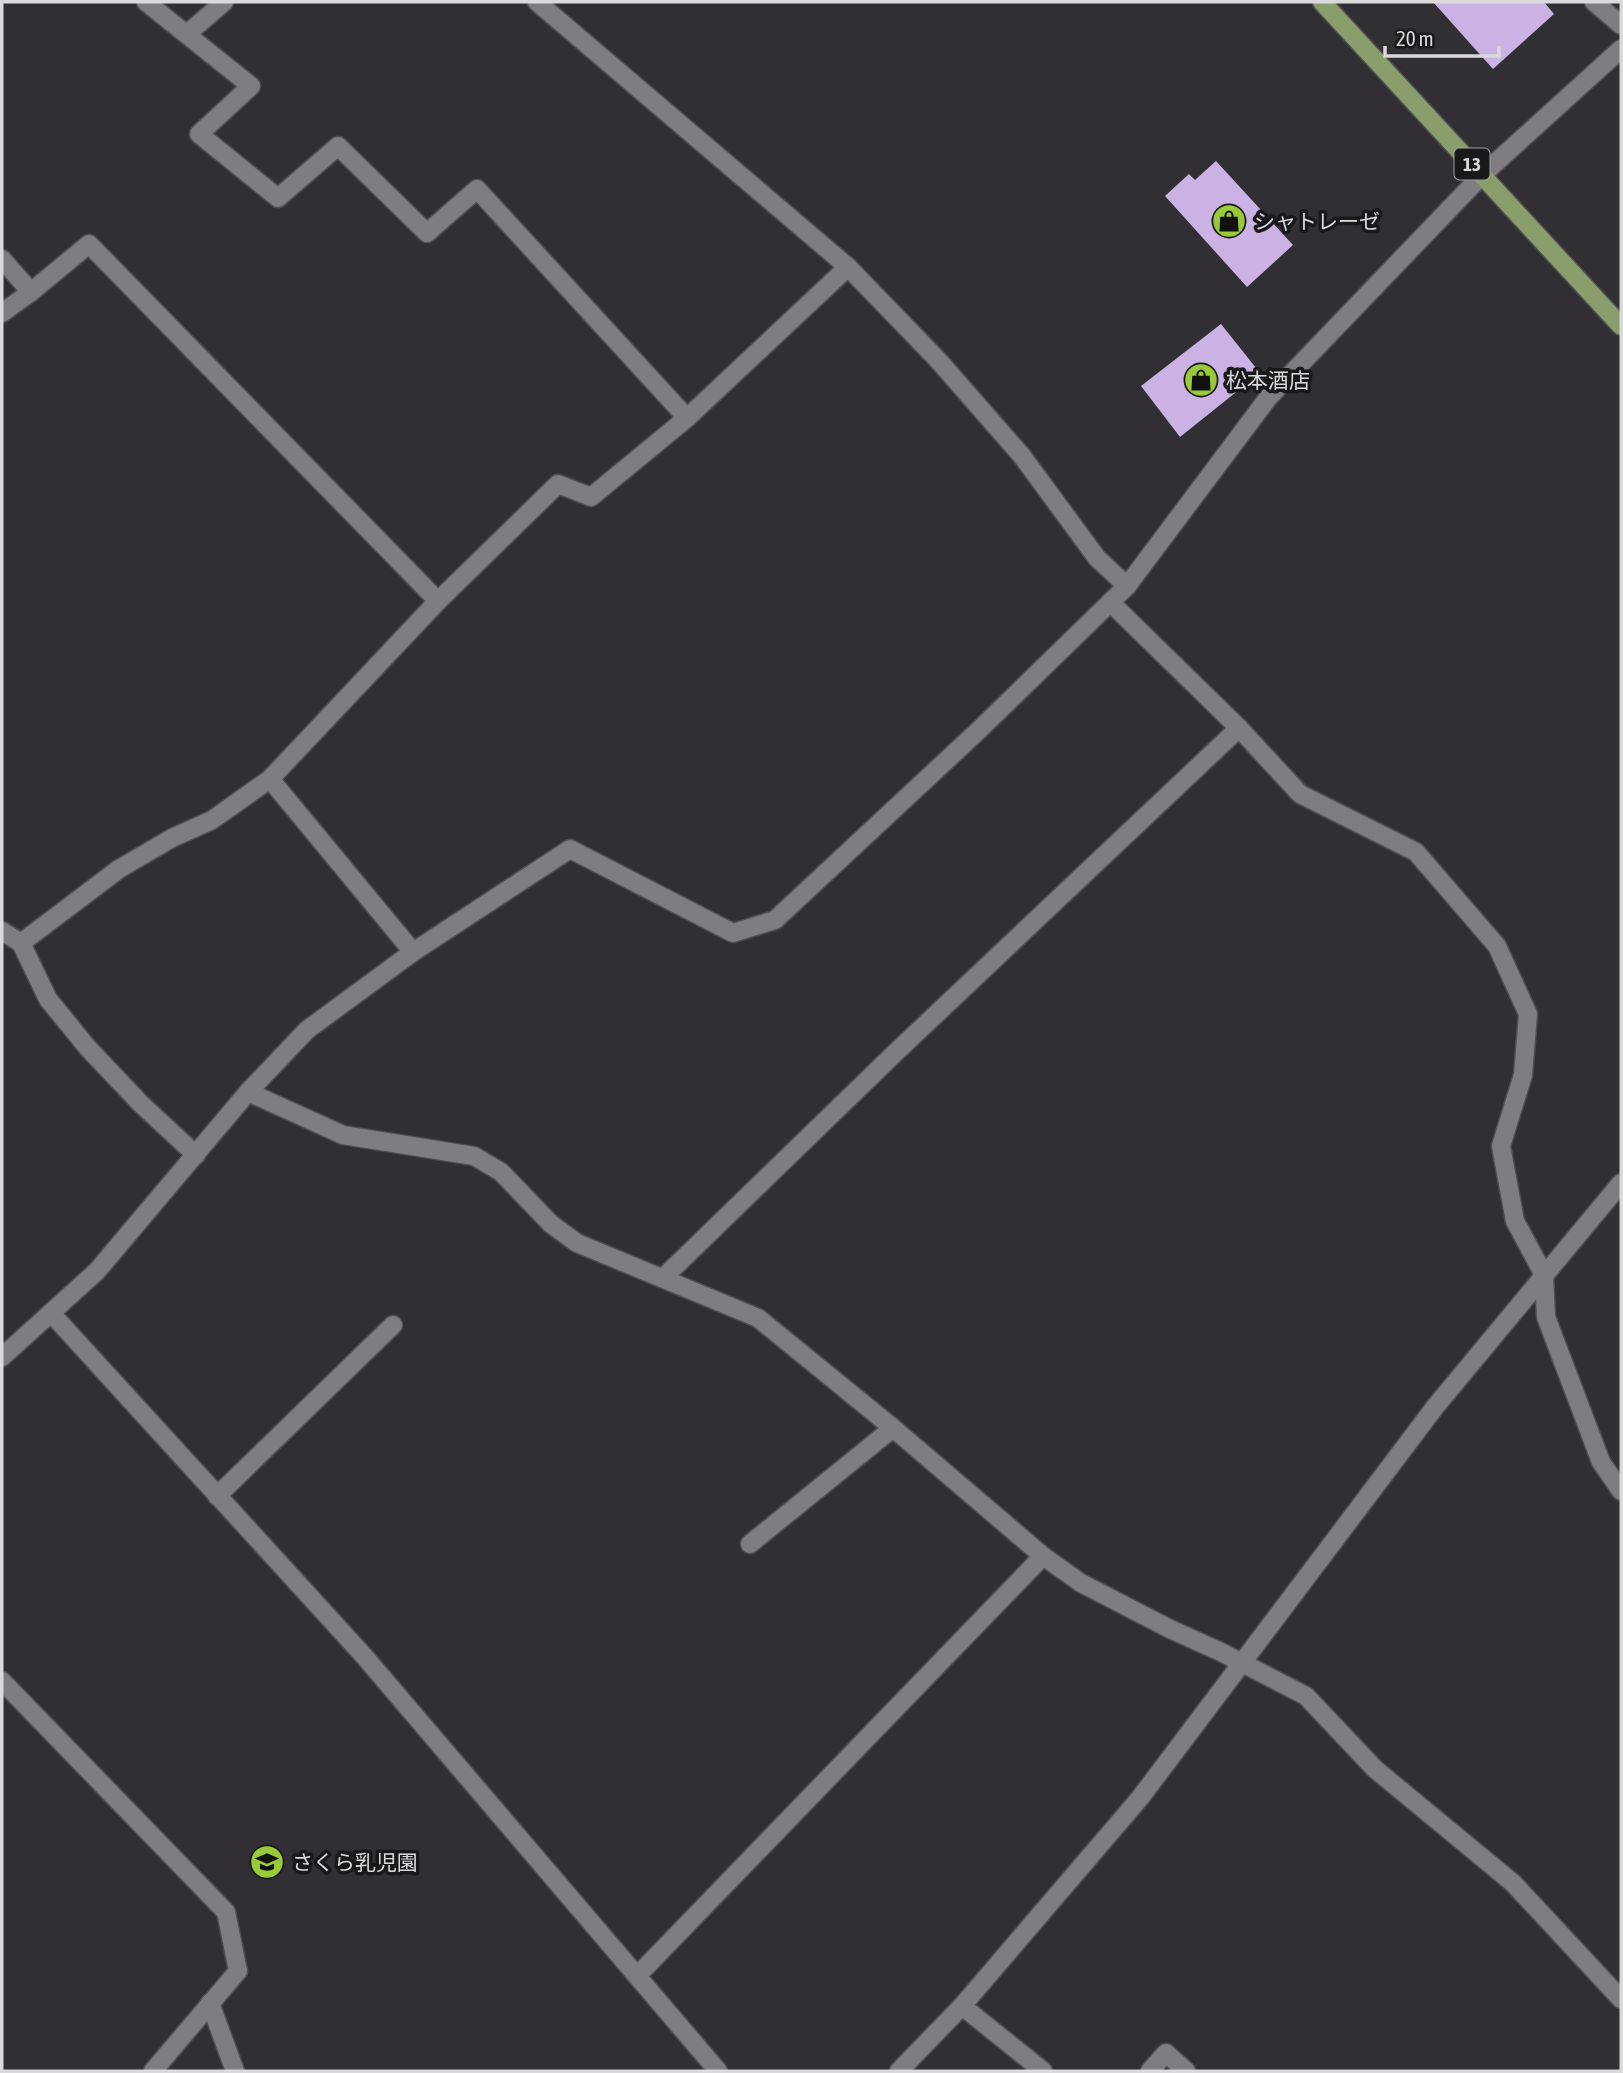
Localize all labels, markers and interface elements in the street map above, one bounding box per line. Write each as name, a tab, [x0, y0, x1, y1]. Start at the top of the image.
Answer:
scale bar	[1385, 14, 1499, 58]
text: 20 m	[1396, 26, 1434, 50]
road number: 13	[1454, 148, 1490, 180]
shop icon: シャトレーゼ	[1210, 202, 1248, 240]
place label: シャトレーゼ	[1254, 209, 1380, 233]
shop icon: 松本酒店	[1182, 361, 1220, 399]
place label: 松本酒店	[1226, 368, 1310, 392]
school or university icon: さくら乳児園	[248, 1843, 286, 1881]
place label: さくら乳児園	[292, 1850, 418, 1874]

